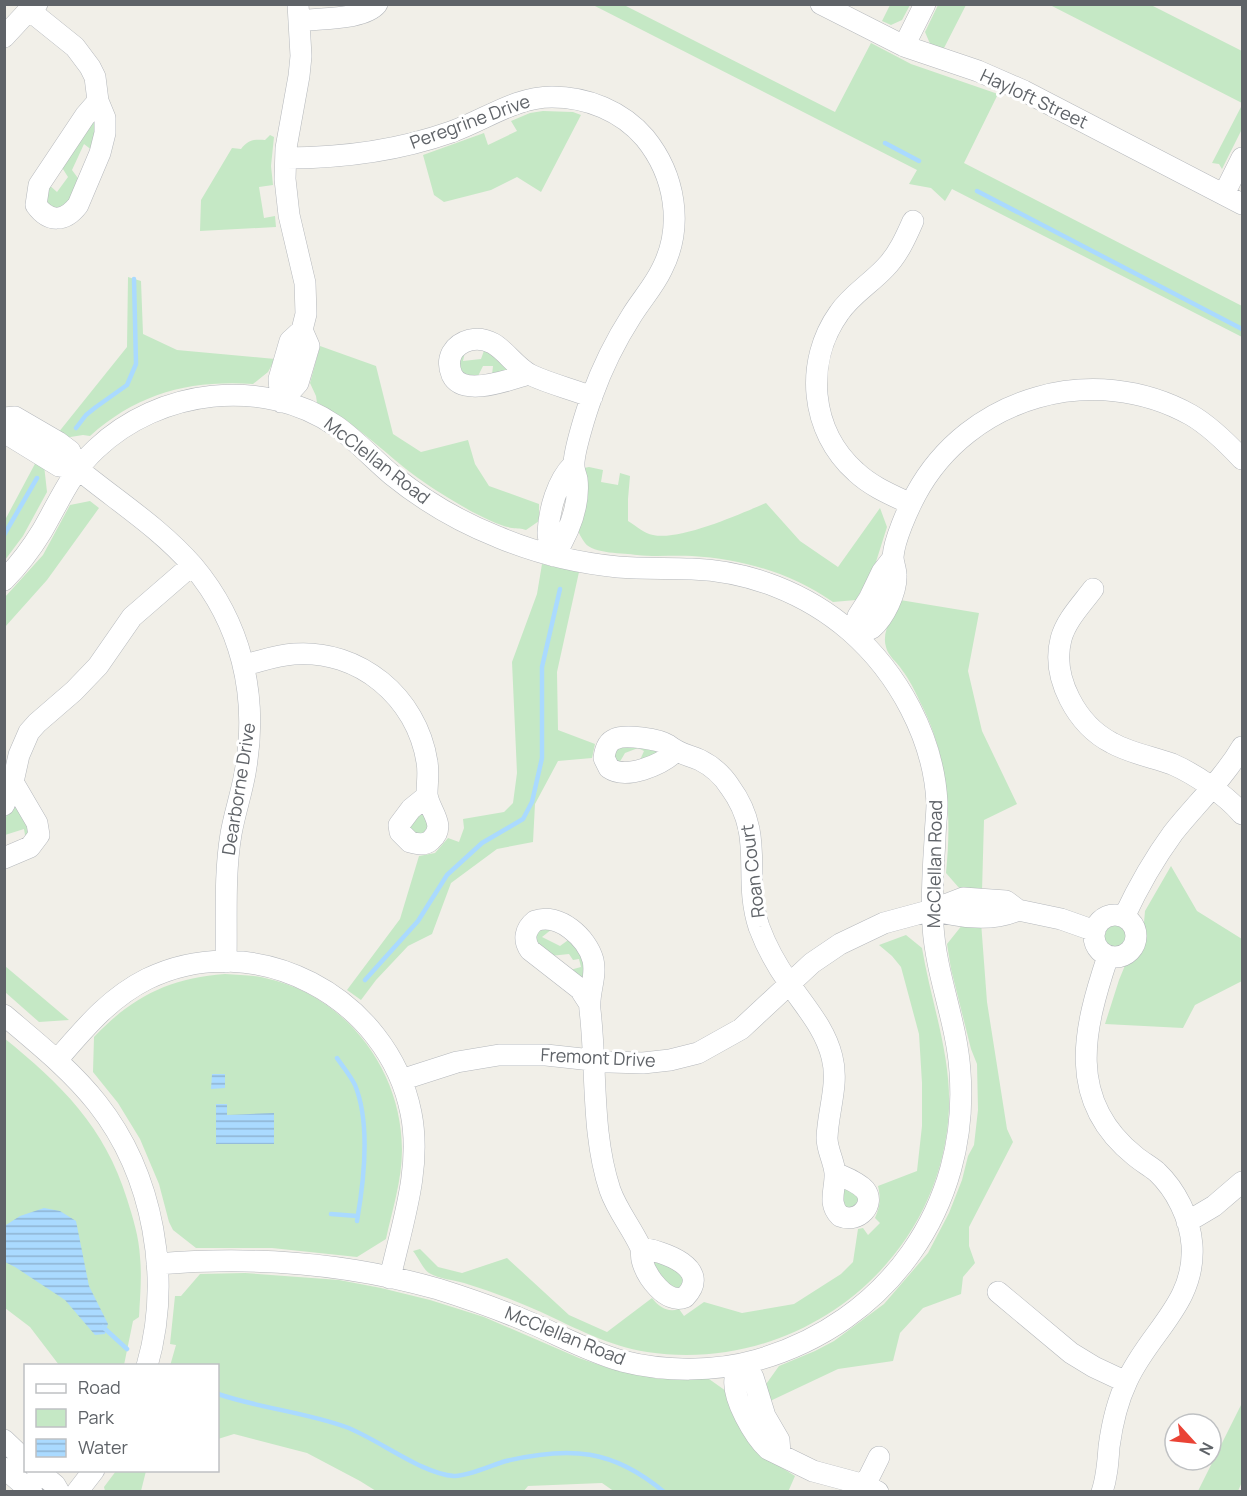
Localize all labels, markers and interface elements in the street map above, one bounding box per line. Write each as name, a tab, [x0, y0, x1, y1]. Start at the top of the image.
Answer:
street label: Hayloft Street	[977, 63, 1092, 134]
street label: Peregrine Drive	[406, 88, 533, 154]
street label: McClellan Road	[320, 411, 435, 509]
street label: Dearborne Drive	[216, 721, 260, 857]
street label: McClellan Road	[921, 800, 947, 928]
street label: Roan Court	[734, 823, 770, 919]
street label: Fremont Drive	[540, 1042, 656, 1072]
street label: McClellan Road	[502, 1300, 629, 1370]
legend	[24, 1364, 219, 1472]
text: Road	[78, 1375, 121, 1399]
text: Park	[78, 1405, 115, 1429]
north arrow	[1163, 1412, 1223, 1472]
text: Water	[78, 1435, 128, 1459]
text: N	[1194, 1439, 1219, 1459]

